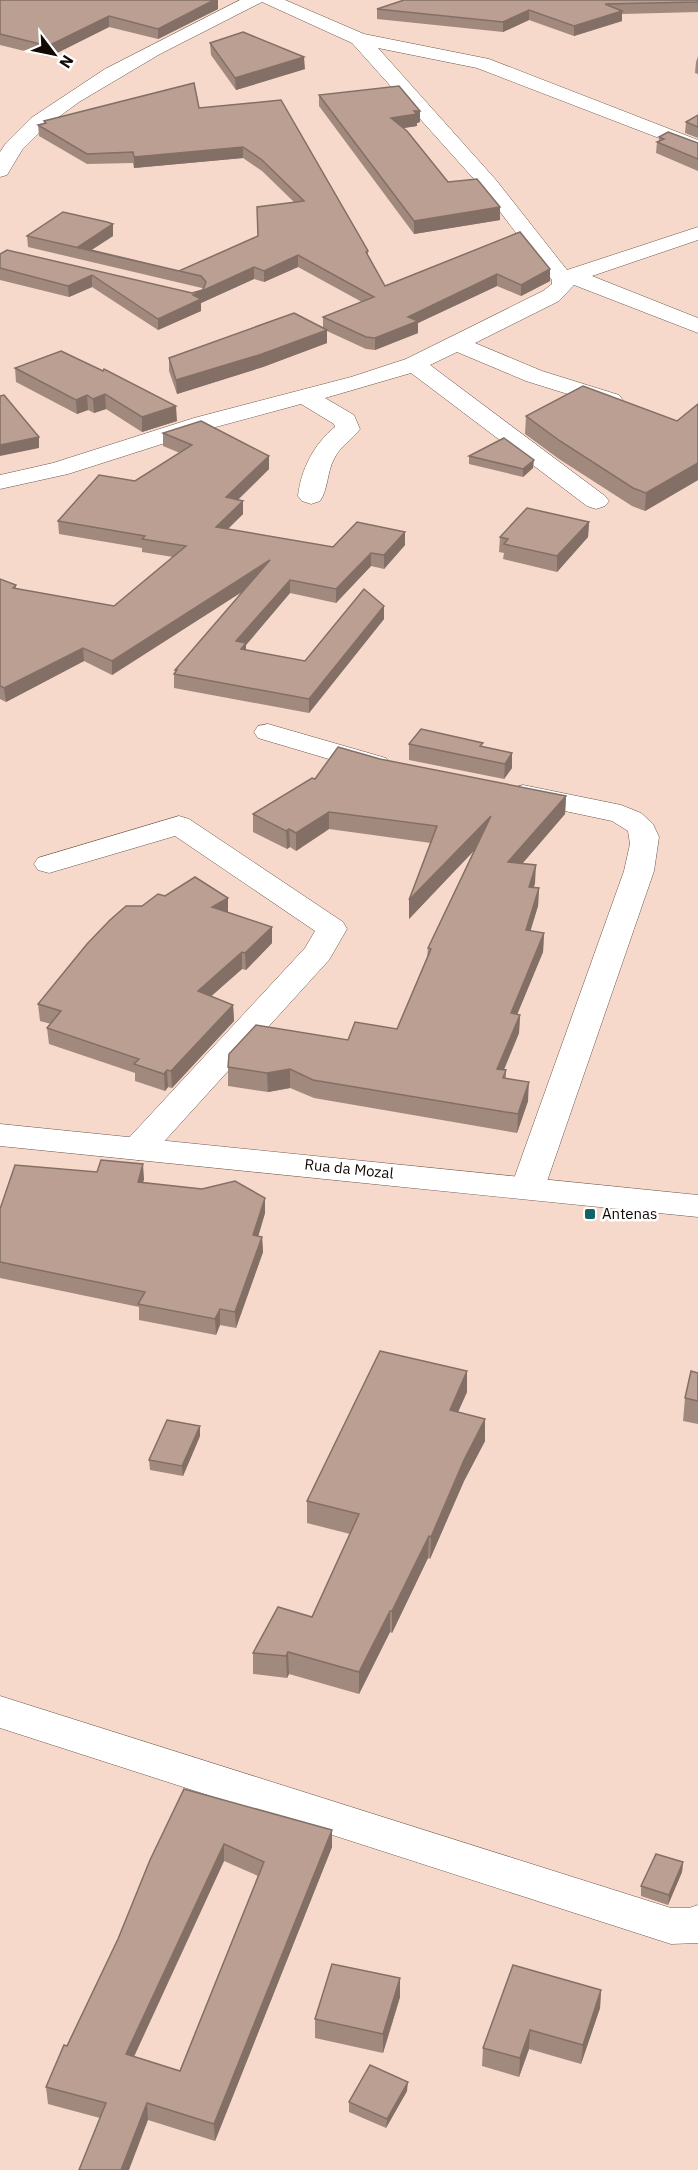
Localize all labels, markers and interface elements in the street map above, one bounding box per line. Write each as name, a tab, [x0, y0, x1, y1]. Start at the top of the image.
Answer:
north arrow	[24, 24, 84, 84]
text: N	[55, 52, 78, 72]
street label: Rua da Mozal	[304, 1154, 395, 1183]
place label: Antenas	[602, 1204, 657, 1223]
marker: Antenas	[583, 1207, 597, 1221]

